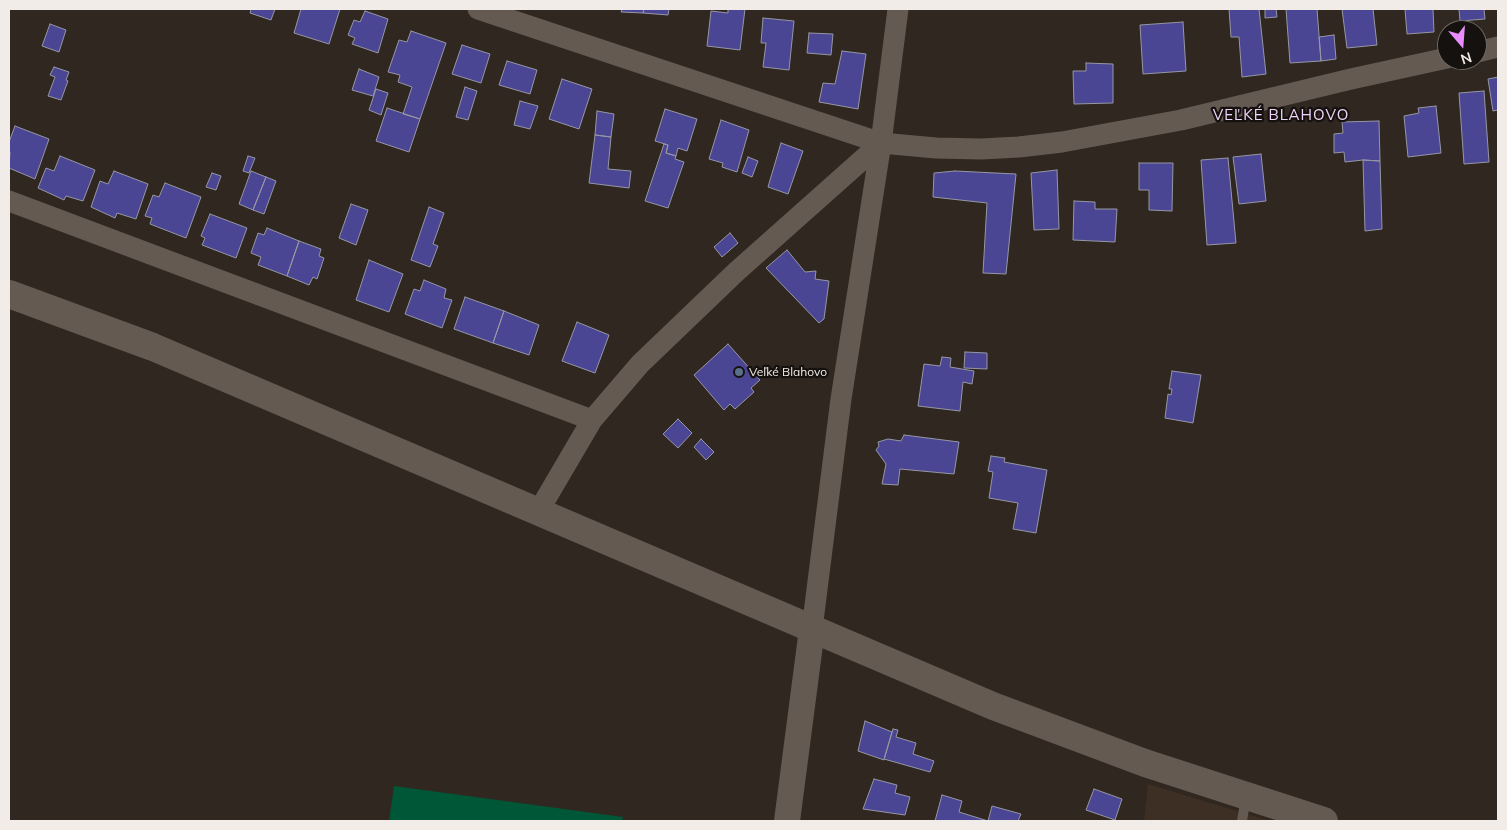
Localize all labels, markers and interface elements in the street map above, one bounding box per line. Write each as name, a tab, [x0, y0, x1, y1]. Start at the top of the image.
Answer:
north arrow	[1437, 20, 1487, 70]
text: N	[1459, 48, 1474, 69]
district label: VEĽKÉ BLAHOVO	[1211, 106, 1351, 124]
place label: Veľké Blahovo	[749, 365, 827, 379]
marker: Veľké Blahovo	[733, 366, 745, 378]

